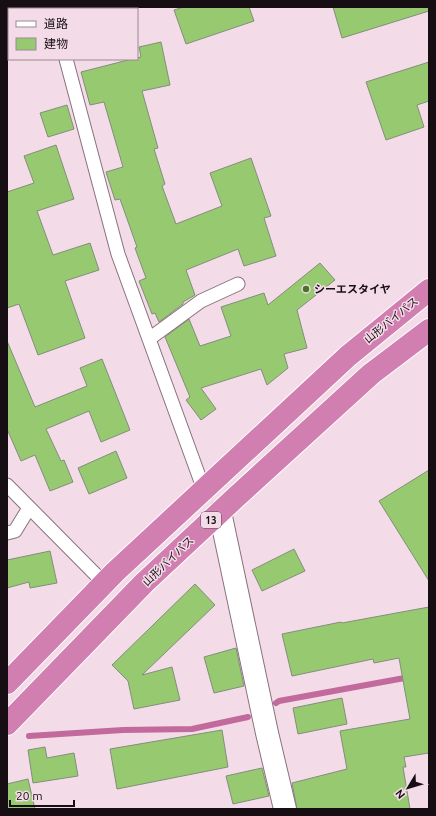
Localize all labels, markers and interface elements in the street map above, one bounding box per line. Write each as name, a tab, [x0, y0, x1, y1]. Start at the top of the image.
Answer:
legend	[8, 8, 138, 60]
text: 道路	[44, 17, 68, 30]
text: 建物	[44, 37, 68, 50]
place label: シーエスタイヤ	[314, 283, 391, 295]
marker: シーエスタイヤ	[301, 284, 311, 294]
street label: 山形バイパス	[362, 295, 420, 345]
road number: 13	[201, 512, 221, 528]
street label: 山形バイパス	[140, 534, 196, 588]
north arrow	[388, 768, 428, 808]
scale bar	[10, 782, 74, 808]
text: N	[393, 787, 407, 801]
text: 20 m	[16, 789, 43, 802]

